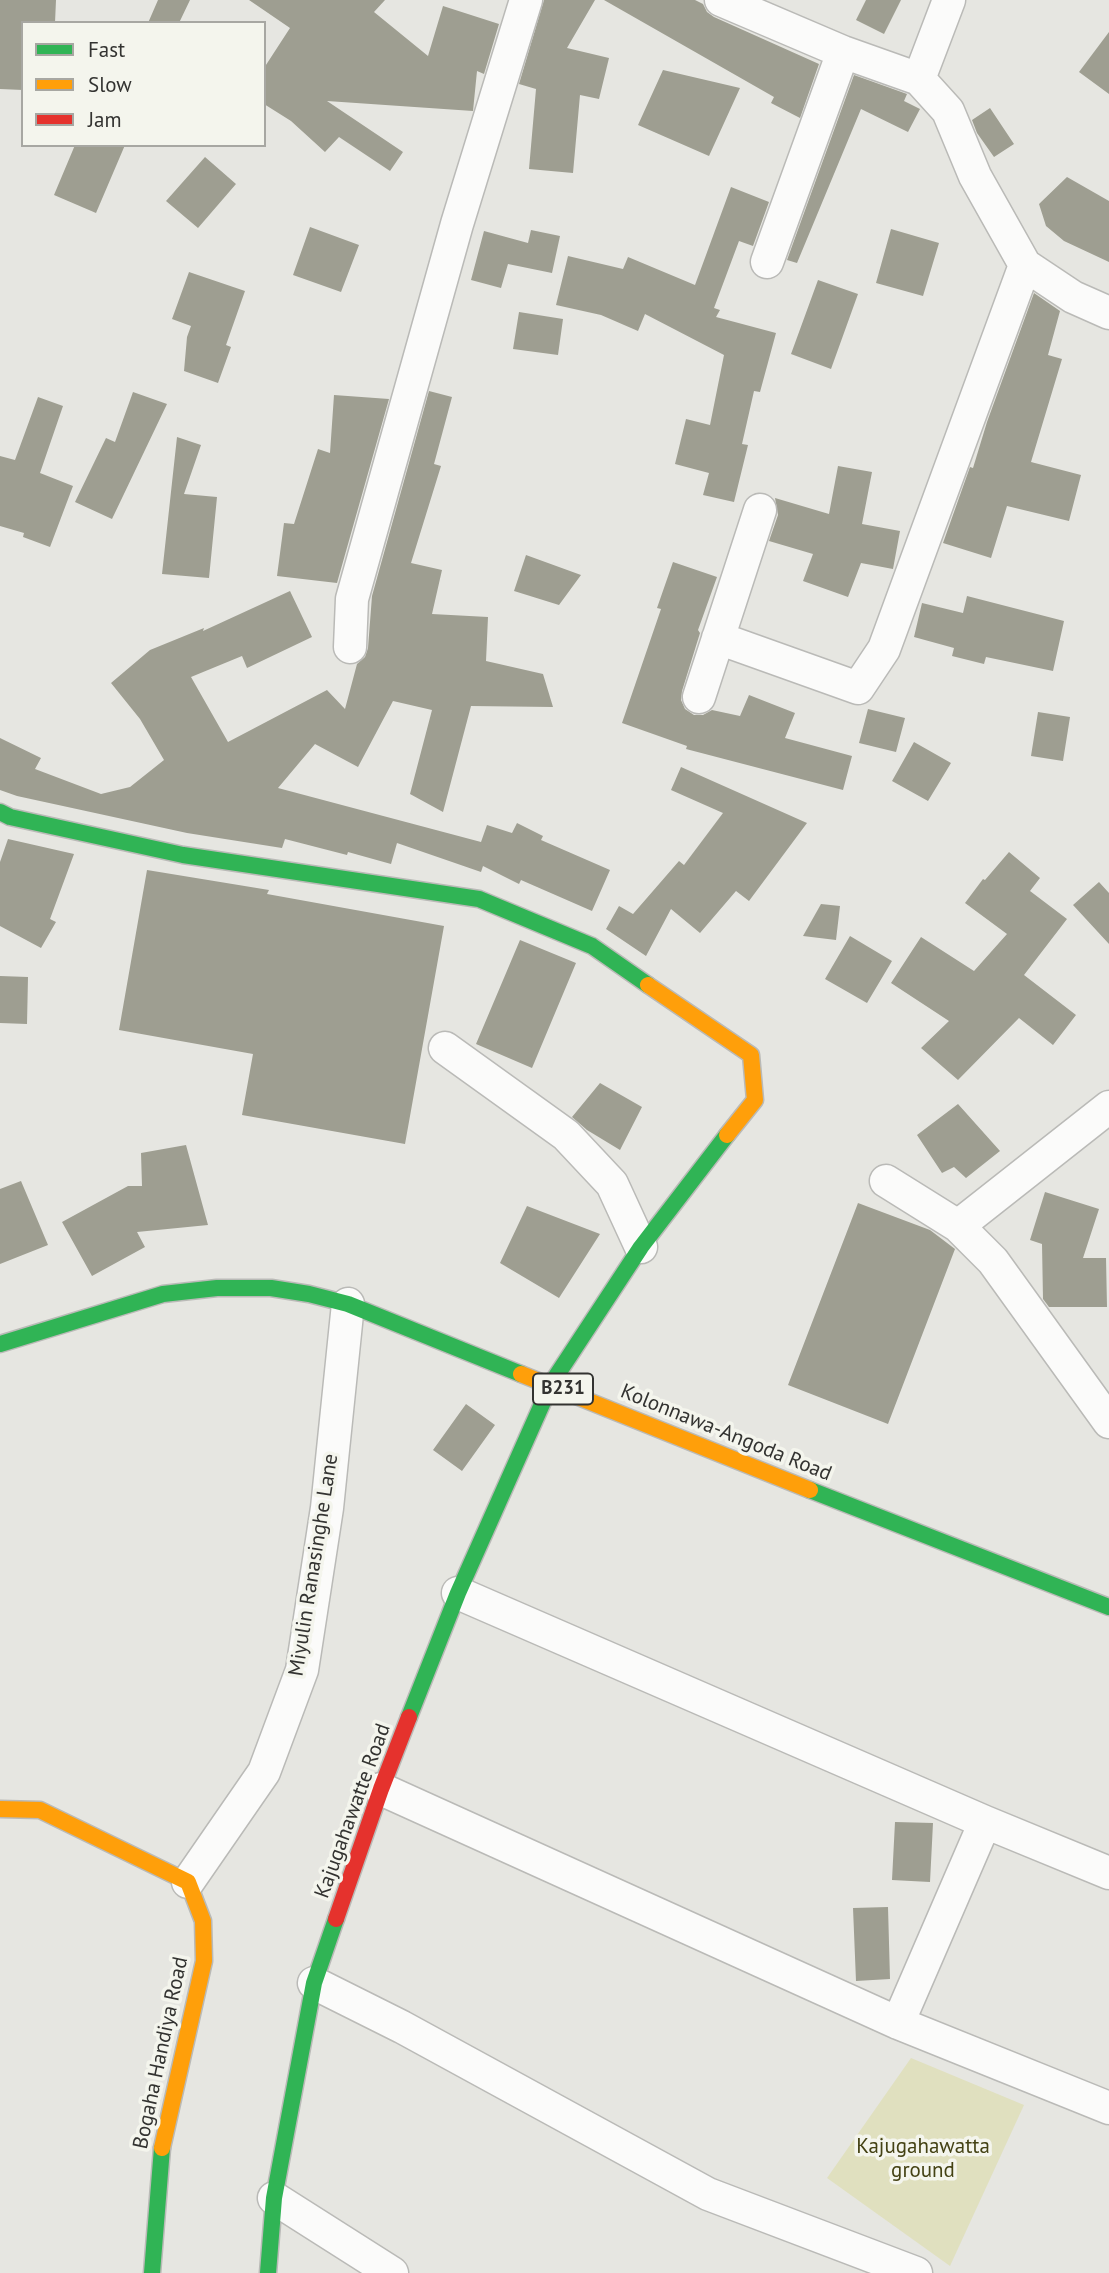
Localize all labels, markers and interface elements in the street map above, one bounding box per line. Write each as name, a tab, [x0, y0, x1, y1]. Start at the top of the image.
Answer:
legend	[21, 21, 266, 147]
text: Fast	[88, 36, 125, 63]
text: Slow	[88, 71, 132, 98]
text: Jam	[88, 106, 122, 133]
road number: B231	[533, 1373, 593, 1404]
street label: Kolonnawa-Angoda Road	[617, 1379, 835, 1487]
street label: Miyulin Ranasinghe Lane	[284, 1452, 344, 1678]
street label: Kajugahawatte Road	[310, 1720, 396, 1902]
street label: Bogaha Handiya Road	[128, 1955, 194, 2151]
park label: Kajugahawatta ground	[856, 2134, 990, 2184]

